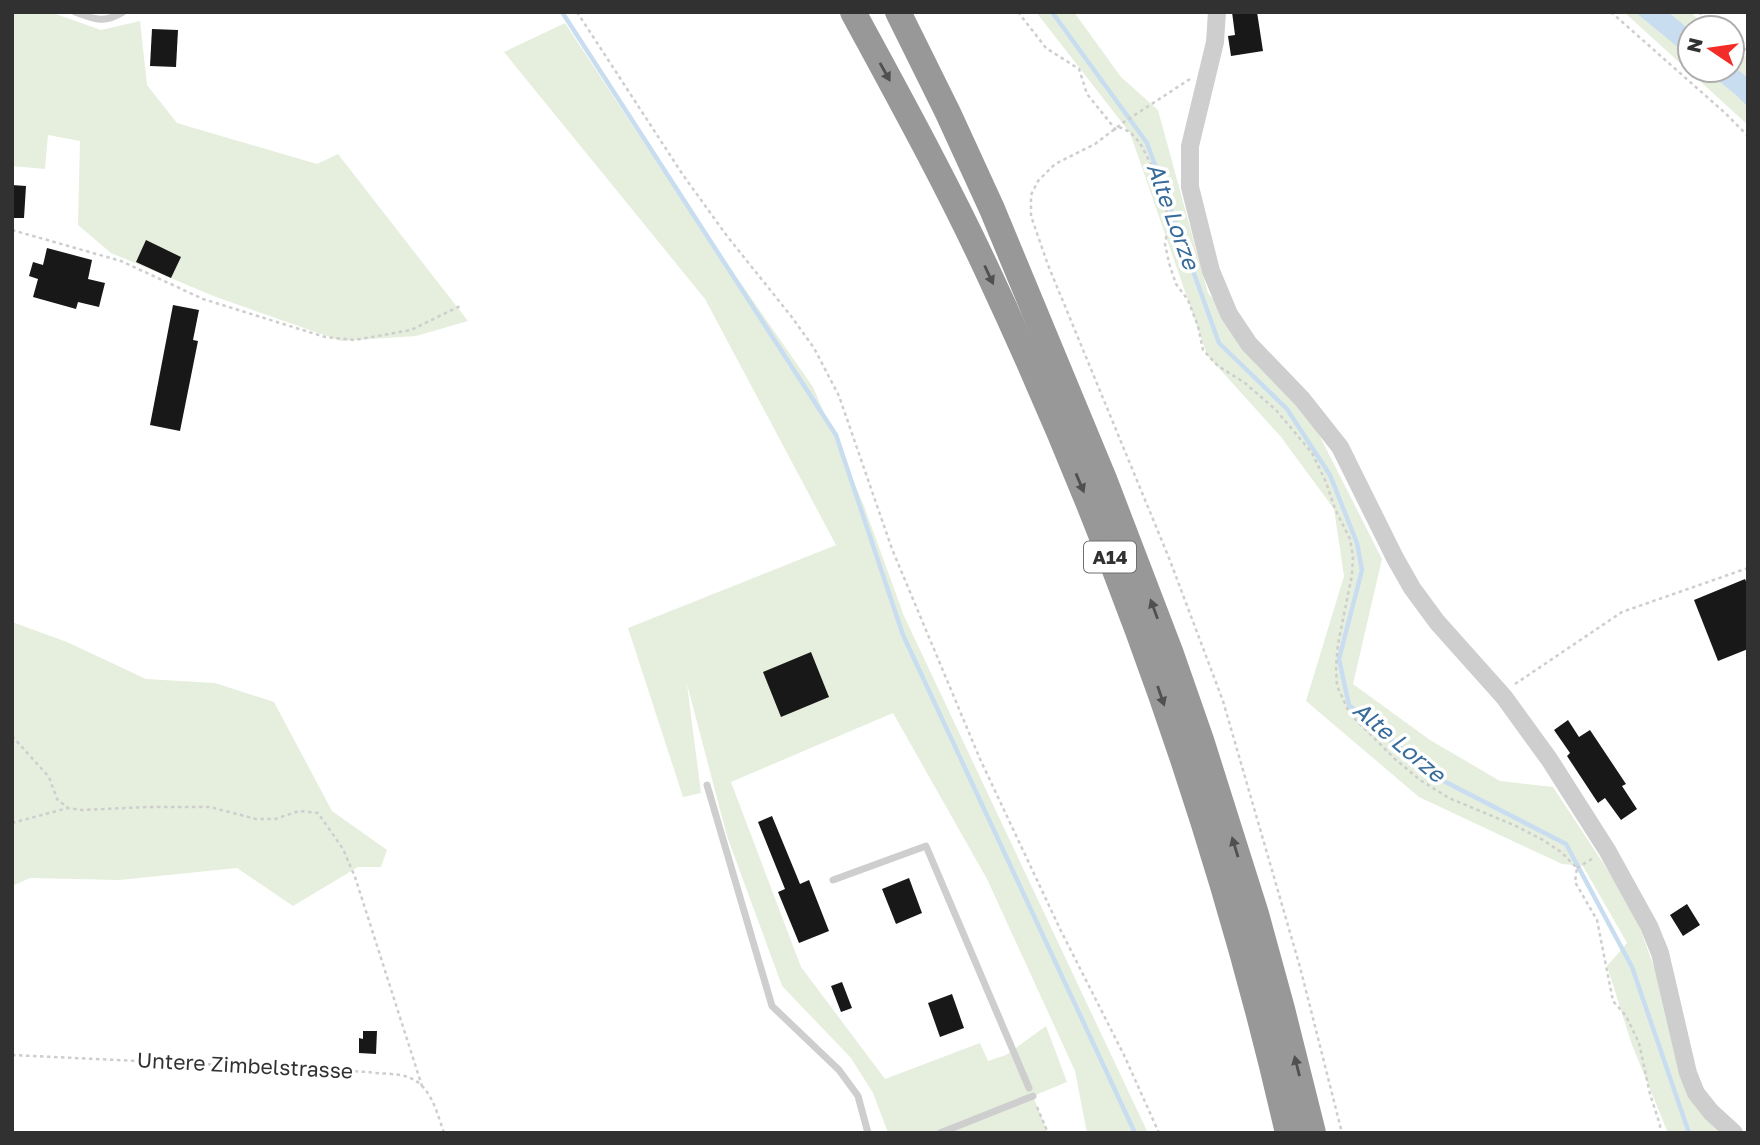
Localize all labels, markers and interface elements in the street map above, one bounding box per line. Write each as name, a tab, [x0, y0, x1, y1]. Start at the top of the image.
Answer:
north arrow	[1676, 14, 1746, 84]
text: N	[1681, 35, 1707, 55]
one-way arrow	[879, 62, 891, 82]
water label: Alte Lorze	[1142, 159, 1207, 274]
one-way arrow	[983, 265, 995, 285]
one-way arrow	[1075, 473, 1086, 494]
road number: A14	[1084, 542, 1136, 572]
one-way arrow	[1149, 598, 1160, 619]
one-way arrow	[1156, 685, 1167, 706]
water label: Alte Lorze	[1348, 695, 1452, 789]
one-way arrow	[1230, 837, 1240, 858]
street label: Untere Zimbelstrasse	[136, 1046, 354, 1084]
one-way arrow	[1291, 1055, 1302, 1077]

